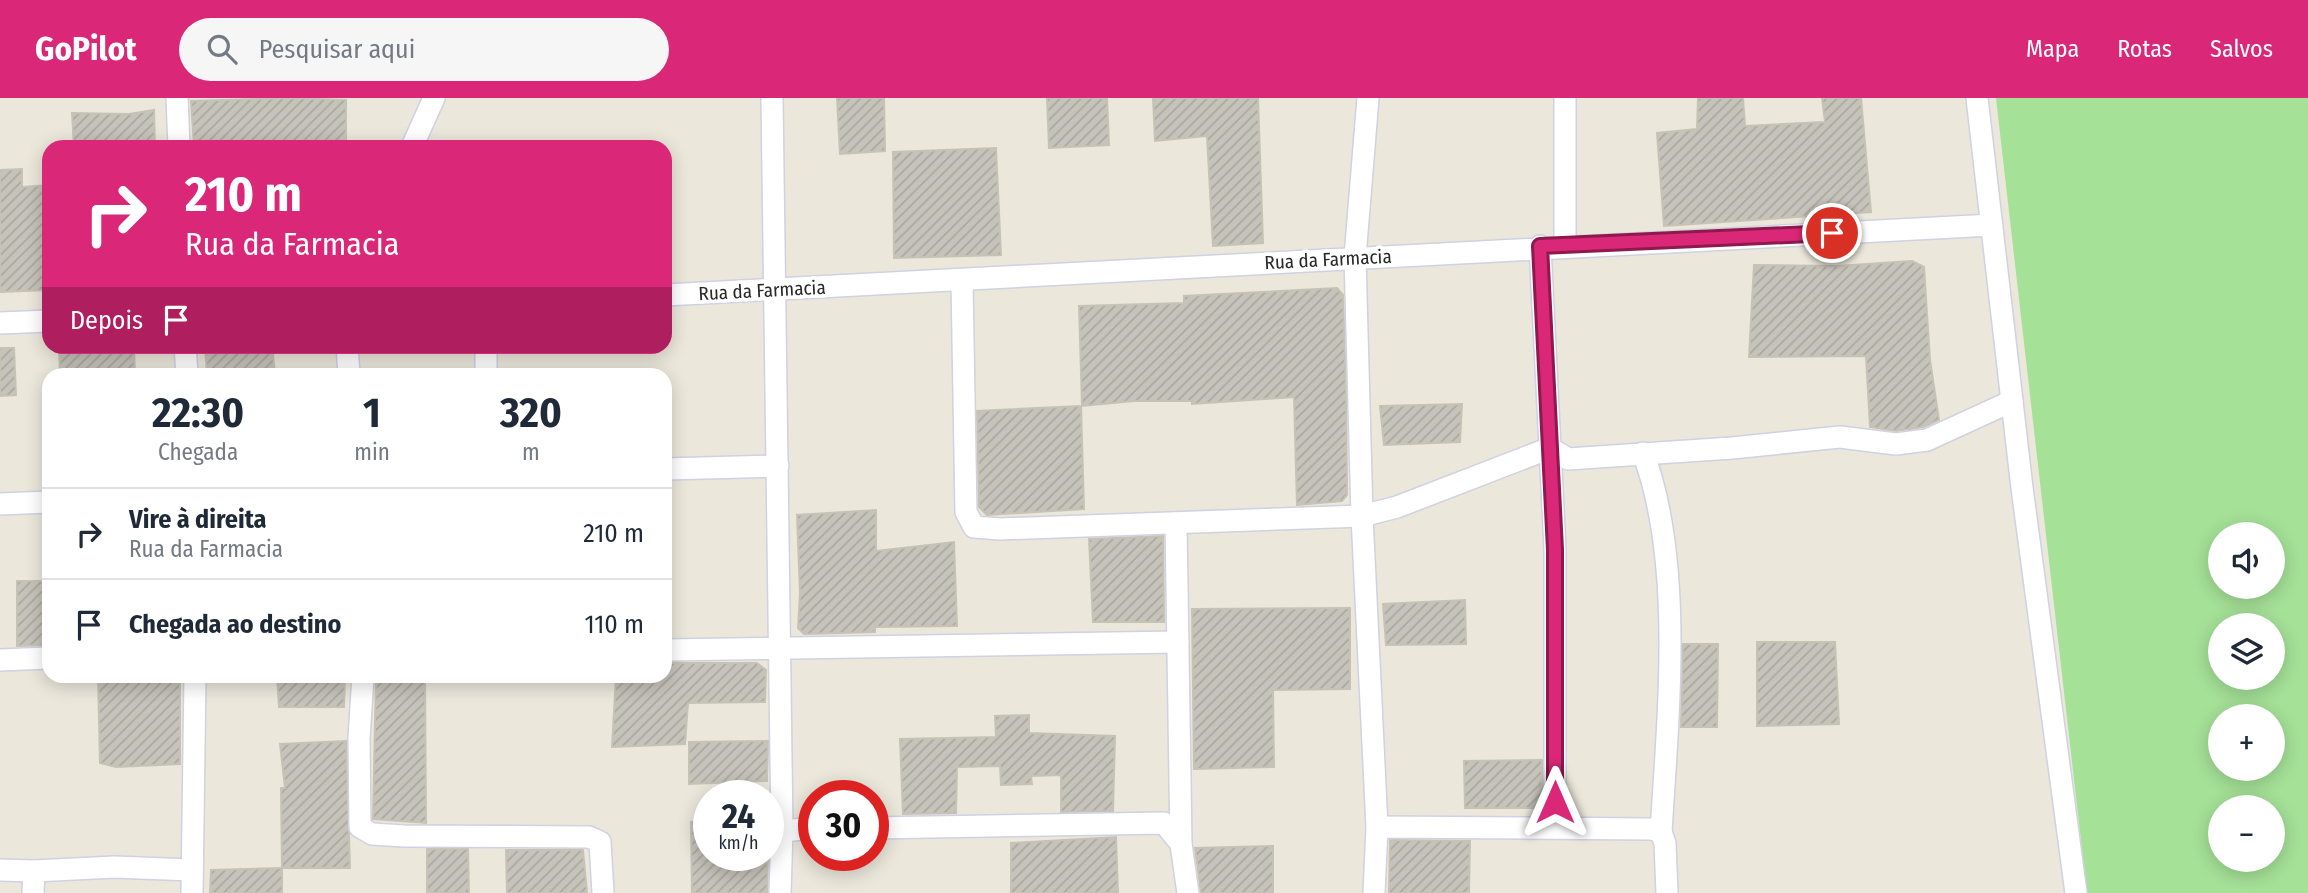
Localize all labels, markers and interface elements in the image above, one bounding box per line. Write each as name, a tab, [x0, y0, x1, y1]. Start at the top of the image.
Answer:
search box	[179, 18, 669, 81]
text: GoPilot	[35, 29, 137, 69]
icon: search	[203, 30, 241, 68]
text: Pesquisar aqui	[259, 34, 415, 65]
text: Mapa	[2026, 35, 2079, 63]
text: Rotas	[2117, 35, 2172, 63]
text: Salvos	[2210, 35, 2273, 63]
text: 210 m	[185, 165, 302, 224]
icon: right	[70, 168, 161, 259]
pin	[1802, 203, 1862, 263]
icon: arrive	[1813, 214, 1851, 252]
text: Rua da Farmacia	[185, 225, 399, 263]
street label: Rua da Farmacia	[1264, 245, 1392, 274]
street label: Rua da Farmacia	[698, 276, 826, 305]
icon: arrive	[157, 301, 195, 339]
text: Depois	[70, 305, 143, 336]
text: 22:30	[152, 388, 244, 438]
text: 1	[363, 388, 381, 438]
text: 320	[500, 388, 562, 438]
text: Chegada	[158, 438, 238, 466]
text: min	[354, 438, 390, 466]
text: m	[522, 438, 540, 466]
text: Vire à direita	[129, 504, 267, 535]
icon: right	[70, 515, 108, 553]
text: 210 m	[583, 518, 644, 549]
map controls	[2208, 522, 2285, 872]
button: sound	[2208, 522, 2285, 599]
text: Rua da Farmacia	[129, 535, 283, 563]
icon: arrive	[70, 606, 108, 644]
text: Chegada ao destino	[129, 609, 341, 640]
text: 110 m	[584, 609, 644, 640]
button: layers	[2208, 613, 2285, 690]
button: +	[2208, 704, 2285, 781]
position arrow	[1518, 765, 1592, 839]
speed limit sign: 30	[798, 780, 889, 871]
text: 24	[722, 795, 755, 837]
button: −	[2208, 795, 2285, 872]
text: km/h	[718, 832, 759, 854]

